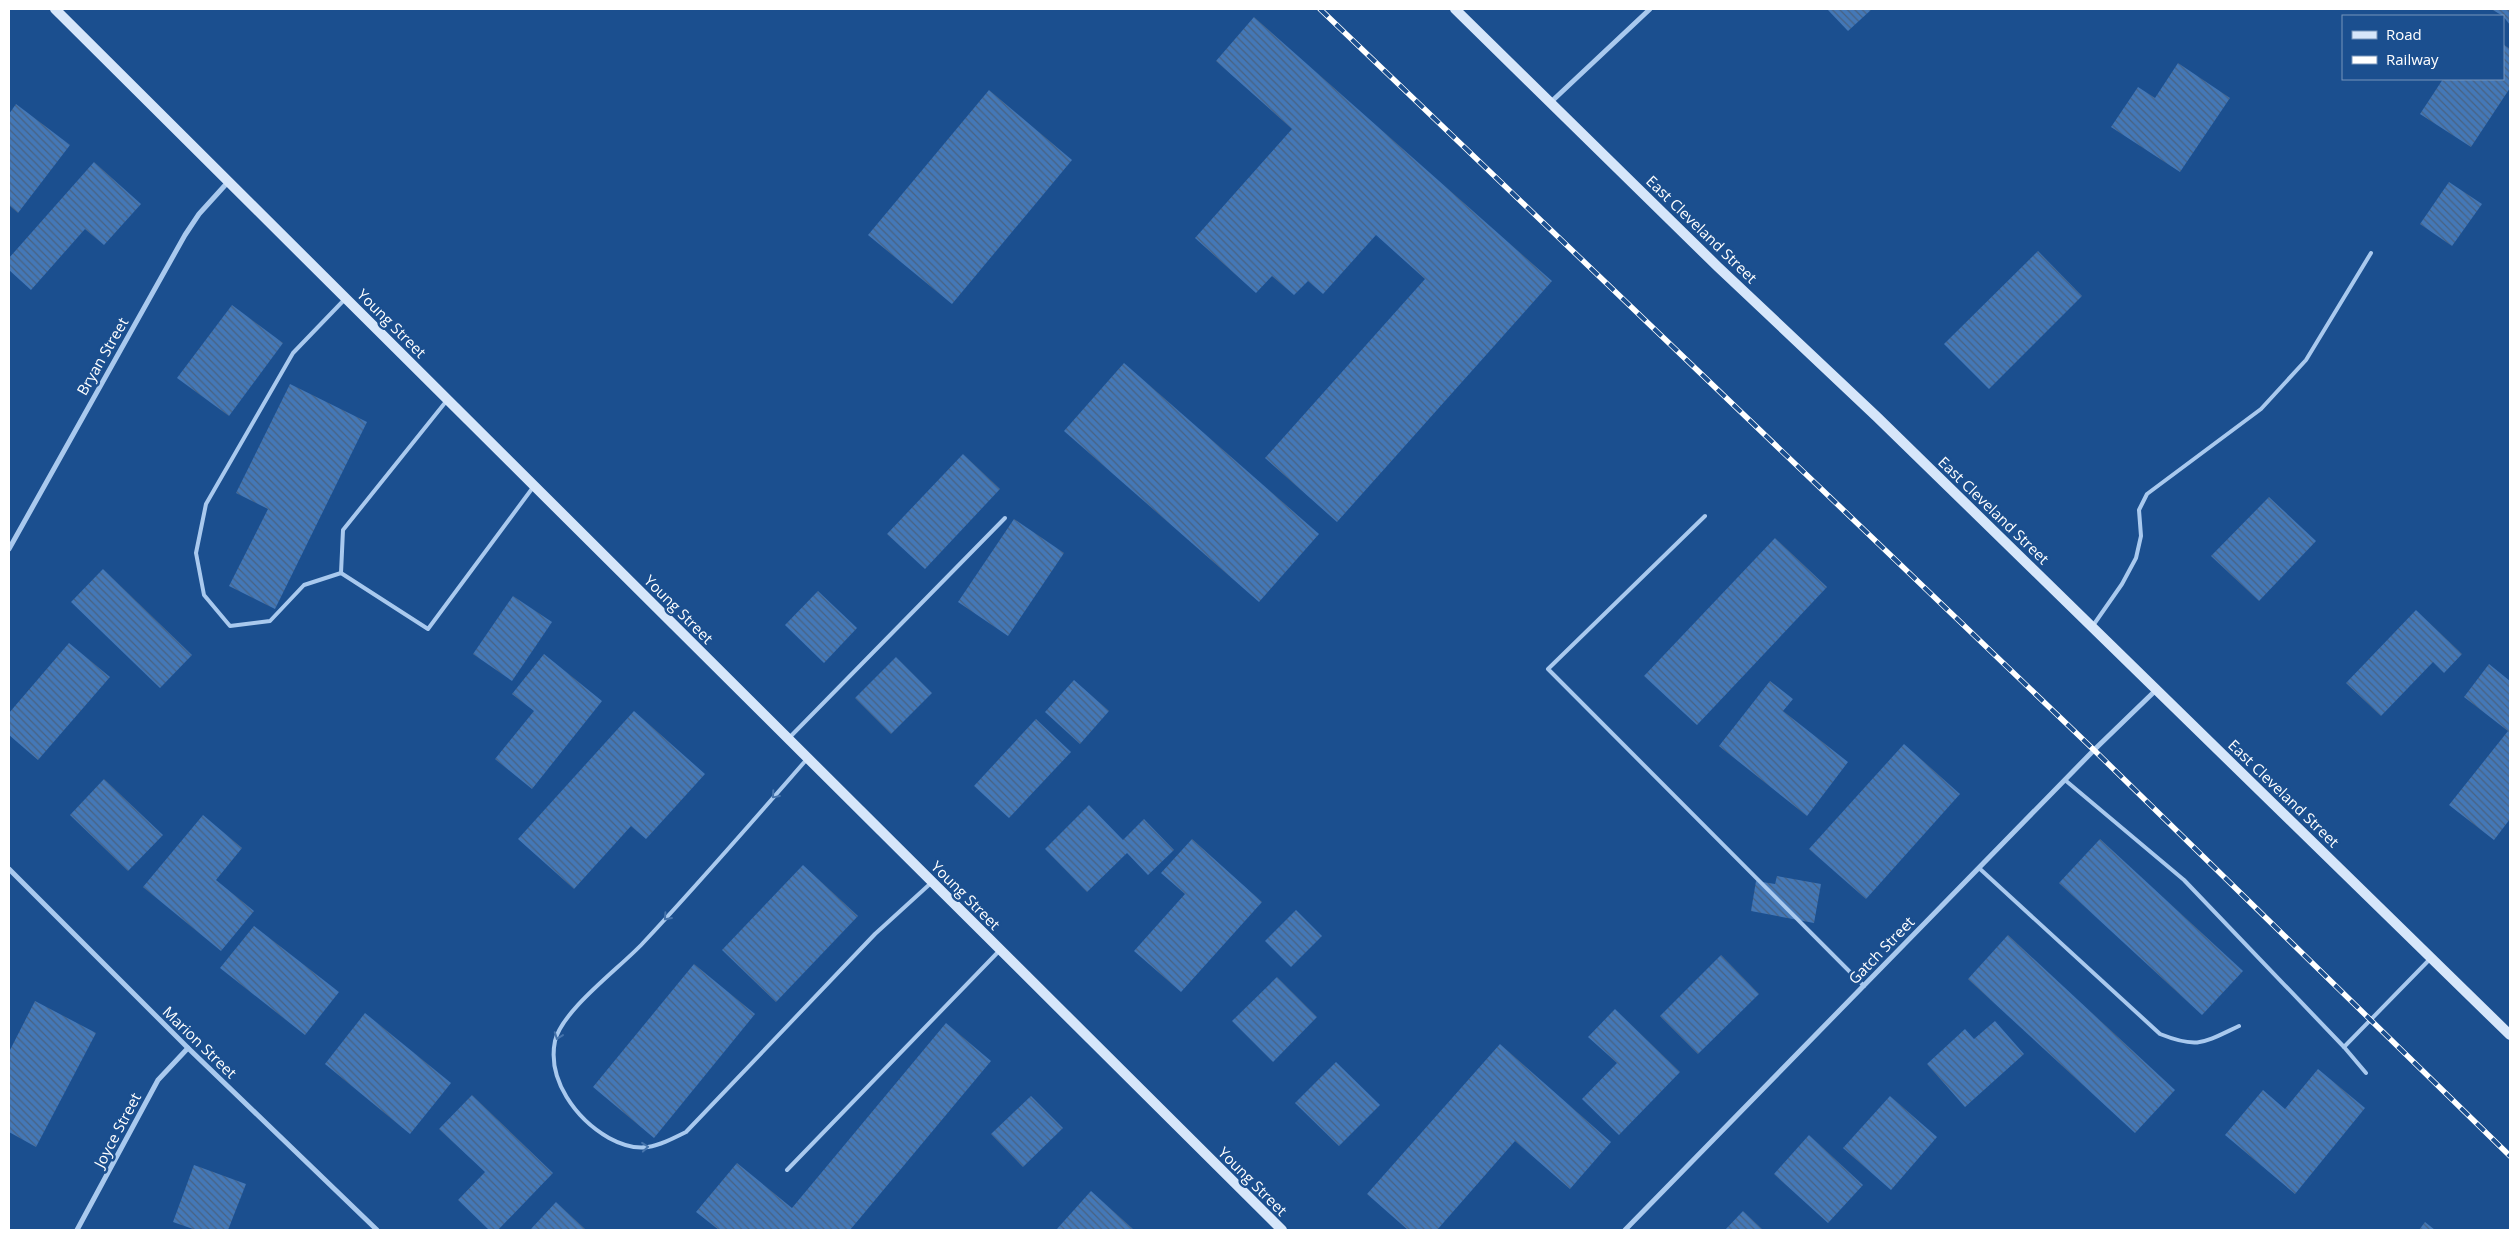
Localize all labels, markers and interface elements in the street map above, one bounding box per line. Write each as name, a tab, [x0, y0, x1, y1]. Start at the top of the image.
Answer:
legend	[2342, 15, 2504, 80]
text: Road	[2386, 24, 2422, 44]
text: Railway	[2386, 49, 2439, 69]
street label: East Cleveland Street	[1642, 171, 1762, 287]
street label: Young Street	[353, 284, 431, 362]
street label: Bryan Street	[72, 313, 132, 399]
street label: East Cleveland Street	[1934, 452, 2054, 568]
street label: Young Street	[640, 570, 718, 648]
street label: East Cleveland Street	[2224, 735, 2344, 851]
one-way arrow	[772, 790, 781, 799]
street label: Young Street	[927, 856, 1005, 934]
one-way arrow	[664, 911, 673, 920]
street label: Gatch Street	[1844, 912, 1918, 988]
street label: Marion Street	[159, 1002, 241, 1082]
one-way arrow	[554, 1031, 564, 1040]
street label: Joyce Street	[88, 1089, 145, 1173]
one-way arrow	[642, 1142, 650, 1153]
street label: Young Street	[1214, 1142, 1292, 1220]

